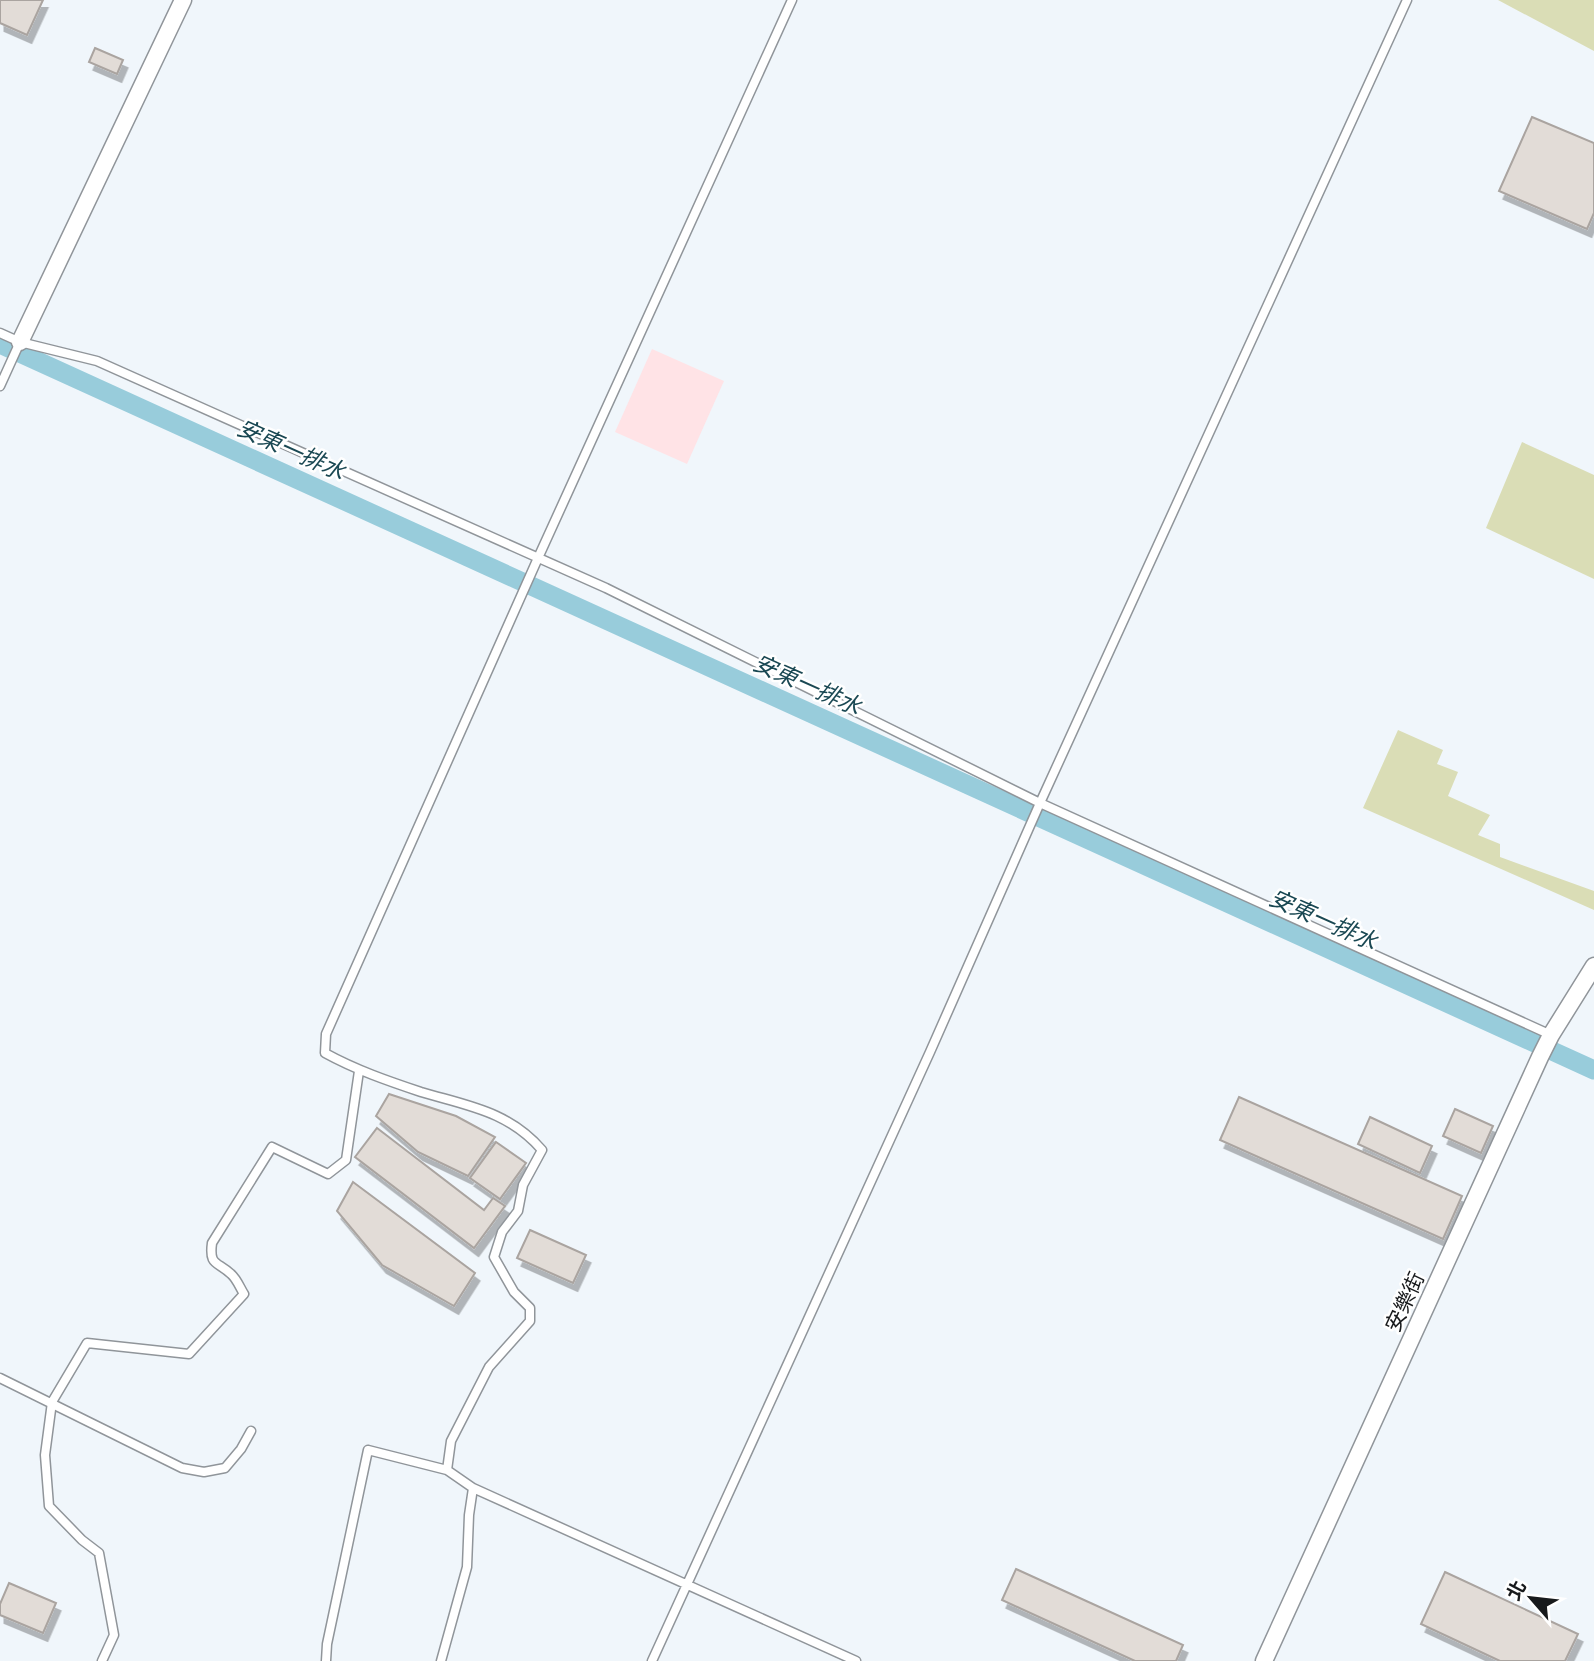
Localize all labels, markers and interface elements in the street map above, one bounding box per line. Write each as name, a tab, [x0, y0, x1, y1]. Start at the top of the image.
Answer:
water label: 安東一排水	[233, 414, 350, 486]
water label: 安東一排水	[749, 649, 866, 721]
water label: 安東一排水	[1265, 884, 1382, 956]
street label: 安樂街	[1381, 1268, 1429, 1336]
north arrow	[1496, 1563, 1566, 1633]
text: 北	[1502, 1576, 1531, 1604]

